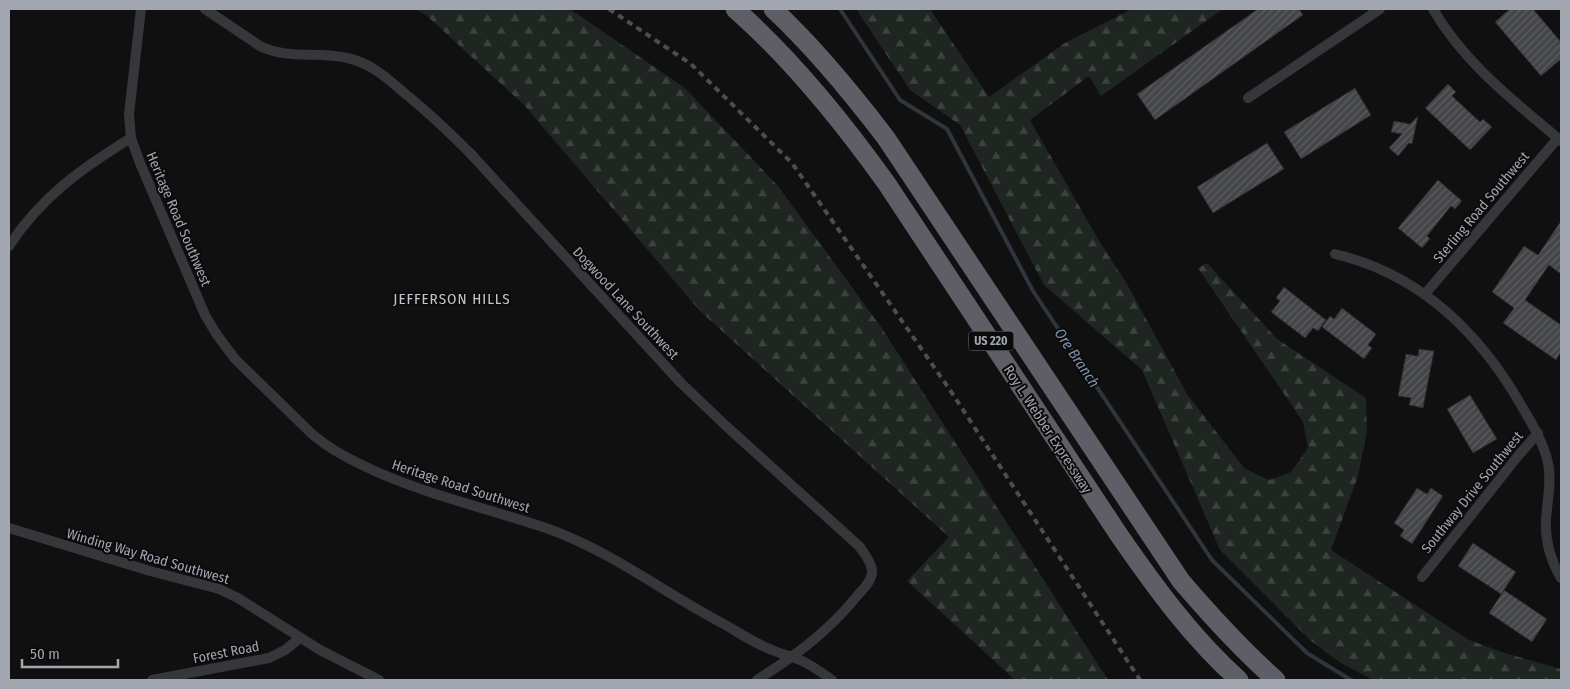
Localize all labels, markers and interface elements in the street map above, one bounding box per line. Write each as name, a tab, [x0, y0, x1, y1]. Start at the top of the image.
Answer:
street label: Sterling Road Southwest	[1430, 148, 1533, 266]
street label: Heritage Road Southwest	[143, 150, 215, 289]
street label: Dogwood Lane Southwest	[569, 244, 682, 363]
district label: JEFFERSON HILLS	[393, 290, 511, 308]
water label: Ore Branch	[1051, 325, 1103, 391]
road number: US 220	[968, 332, 1014, 351]
street label: Roy L. Webber Expressway	[1000, 362, 1096, 497]
street label: Southway Drive Southwest	[1418, 428, 1527, 557]
street label: Heritage Road Southwest	[390, 456, 532, 517]
street label: Winding Way Road Southwest	[65, 525, 232, 588]
scale bar	[22, 636, 119, 668]
street label: Forest Road	[191, 638, 261, 667]
text: 50 m	[30, 645, 60, 663]

